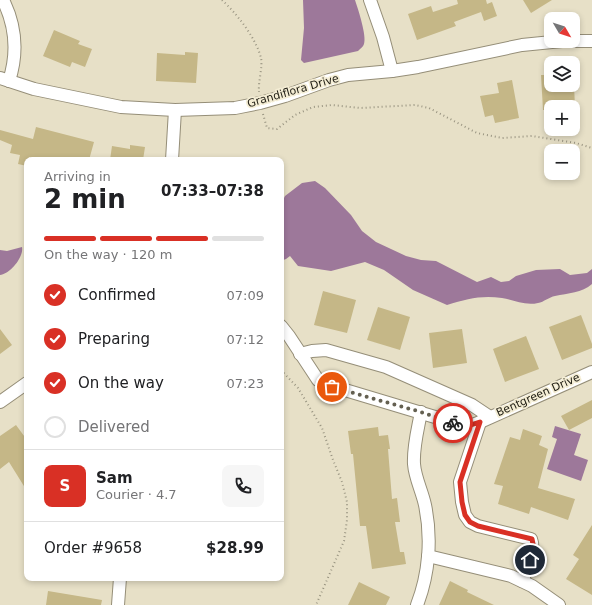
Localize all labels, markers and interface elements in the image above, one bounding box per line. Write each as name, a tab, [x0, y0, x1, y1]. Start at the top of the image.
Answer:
north arrow	[544, 12, 580, 48]
map controls	[544, 12, 580, 180]
button: layers	[544, 56, 580, 92]
street label: Grandiflora Drive	[246, 72, 340, 110]
button: +	[544, 100, 580, 136]
button: −	[544, 144, 580, 180]
text: Arriving in	[44, 169, 111, 184]
text: 07:33–07:38	[161, 182, 264, 200]
text: 2 min	[44, 184, 126, 214]
text: On the way · 120 m	[44, 247, 172, 262]
icon: check	[44, 284, 66, 306]
text: Confirmed	[78, 286, 156, 304]
text: 07:09	[227, 288, 264, 303]
icon: check	[44, 328, 66, 350]
text: Preparing	[78, 330, 150, 348]
text: 07:12	[227, 332, 264, 347]
pin	[315, 370, 349, 404]
street label: Bentgreen Drive	[494, 371, 582, 419]
icon: check	[44, 372, 66, 394]
text: On the way	[78, 374, 164, 392]
text: 07:23	[227, 376, 264, 391]
icon: bag	[321, 376, 343, 398]
courier	[433, 403, 473, 443]
icon: bike	[442, 412, 464, 434]
text: Delivered	[78, 418, 150, 436]
button: phone	[222, 465, 264, 507]
text: Sam	[96, 469, 133, 487]
text: S	[60, 477, 70, 495]
text: Courier · 4.7	[96, 487, 177, 502]
text: Order #9658	[44, 539, 142, 557]
text: $28.99	[206, 539, 264, 557]
pin	[513, 543, 547, 577]
icon: home	[519, 549, 541, 571]

